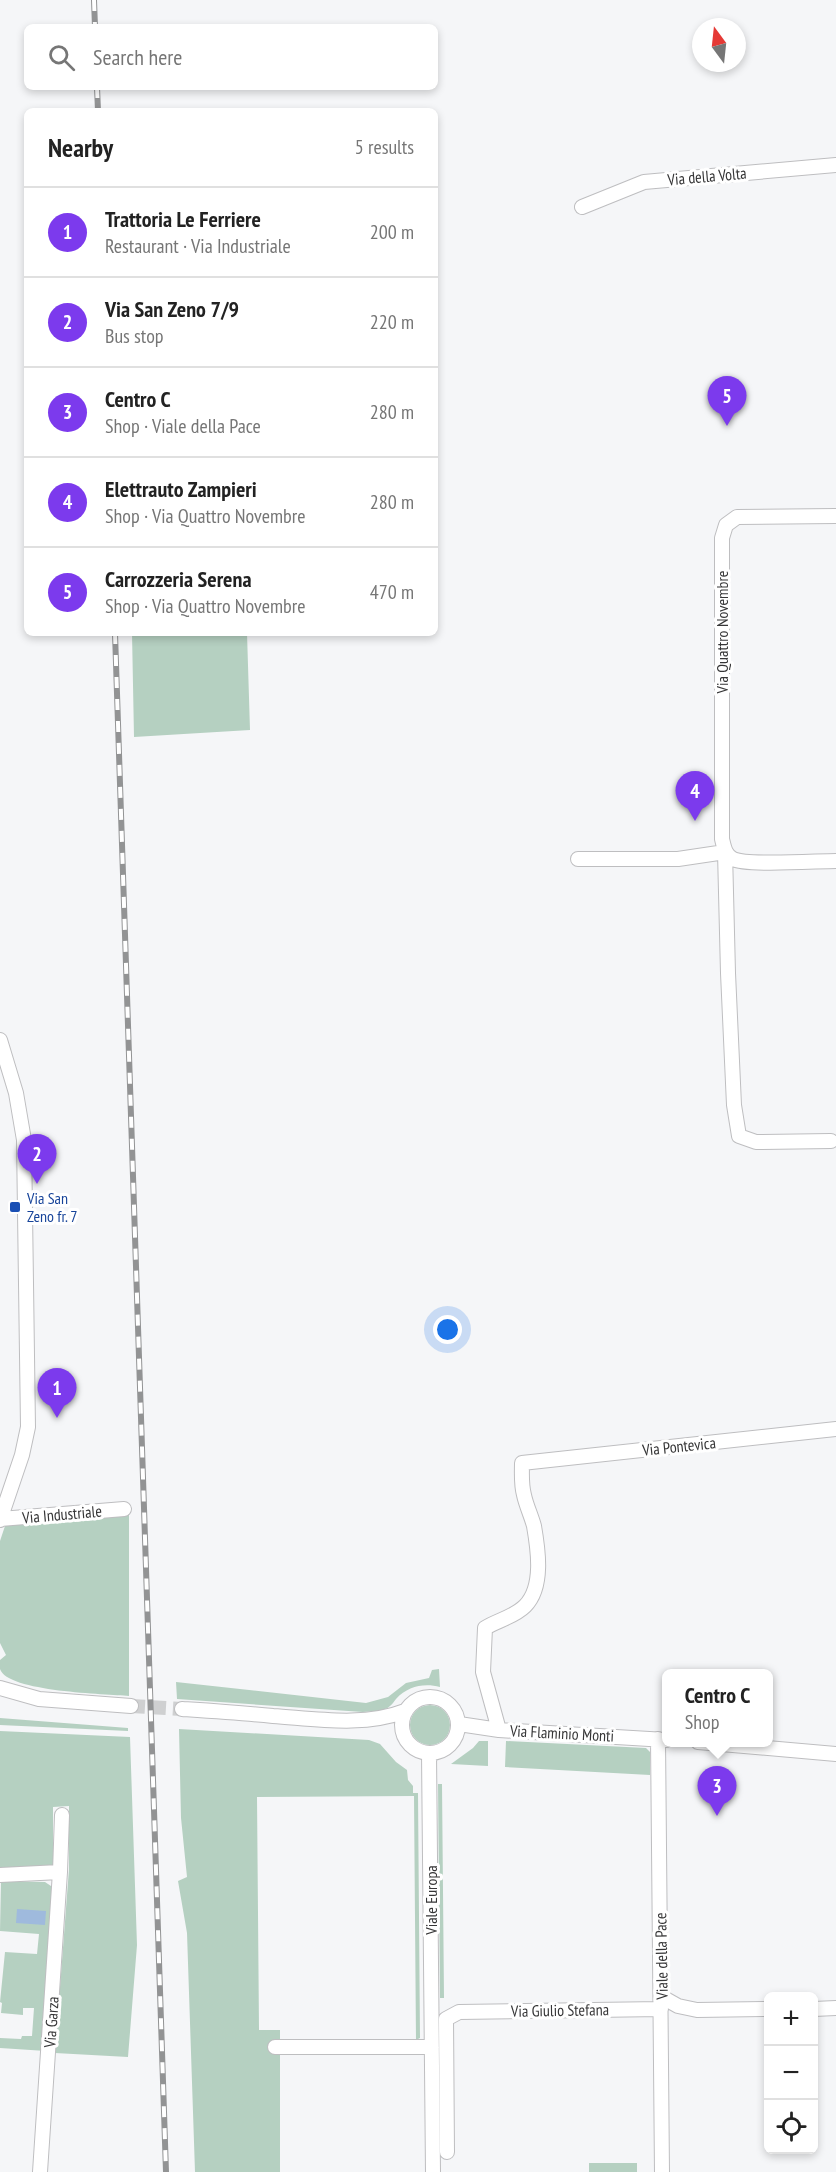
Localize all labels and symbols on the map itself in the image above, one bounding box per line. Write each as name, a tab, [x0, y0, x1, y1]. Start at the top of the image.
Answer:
north arrow	[692, 18, 746, 72]
street label: Via della Volta	[666, 163, 747, 189]
pin: 5	[708, 376, 746, 426]
street label: Via Quattro Novembre	[712, 571, 732, 694]
pin: 4	[676, 772, 714, 821]
pin: 2	[18, 1134, 57, 1184]
place label: Via San Zeno fr. 7	[26, 1188, 77, 1226]
marker: Via San Zeno fr. 7	[8, 1200, 22, 1214]
your location	[433, 1315, 462, 1344]
pin: 1	[38, 1368, 76, 1418]
street label: Via Pontevica	[640, 1432, 717, 1460]
street label: Via Industriale	[20, 1501, 103, 1528]
street label: Via Flaminio Monti	[508, 1720, 615, 1746]
pin: 3	[698, 1766, 736, 1816]
street label: Viale Europa	[421, 1865, 441, 1936]
street label: Viale della Pace	[650, 1912, 672, 2001]
street label: Via Garza	[39, 1996, 63, 2049]
street label: Via Giulio Stefana	[510, 1999, 609, 2021]

